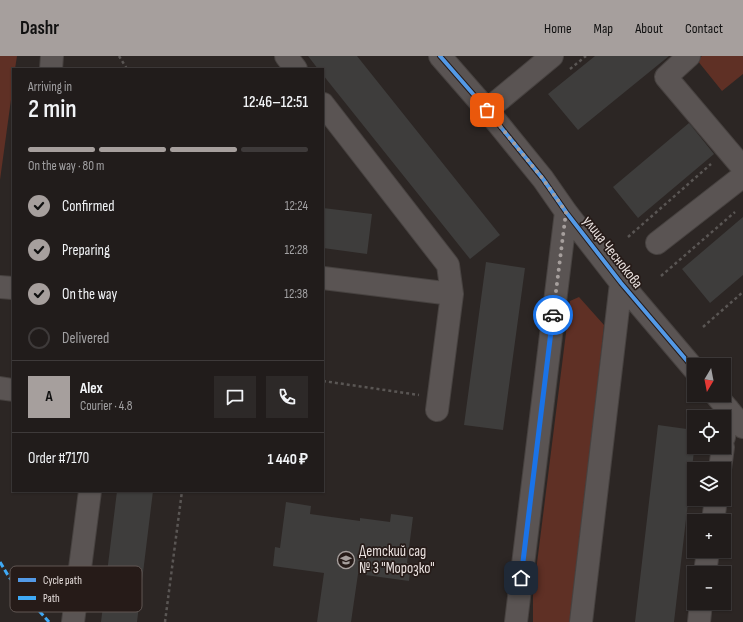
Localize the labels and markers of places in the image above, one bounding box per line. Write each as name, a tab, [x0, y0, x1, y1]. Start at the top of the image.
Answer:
pin	[470, 93, 504, 127]
place label: Детский сад № 3 "Морозко"	[359, 542, 435, 578]
school or university icon: Детский сад № 3 "Морозко"	[336, 550, 356, 570]
pin	[504, 561, 538, 595]

